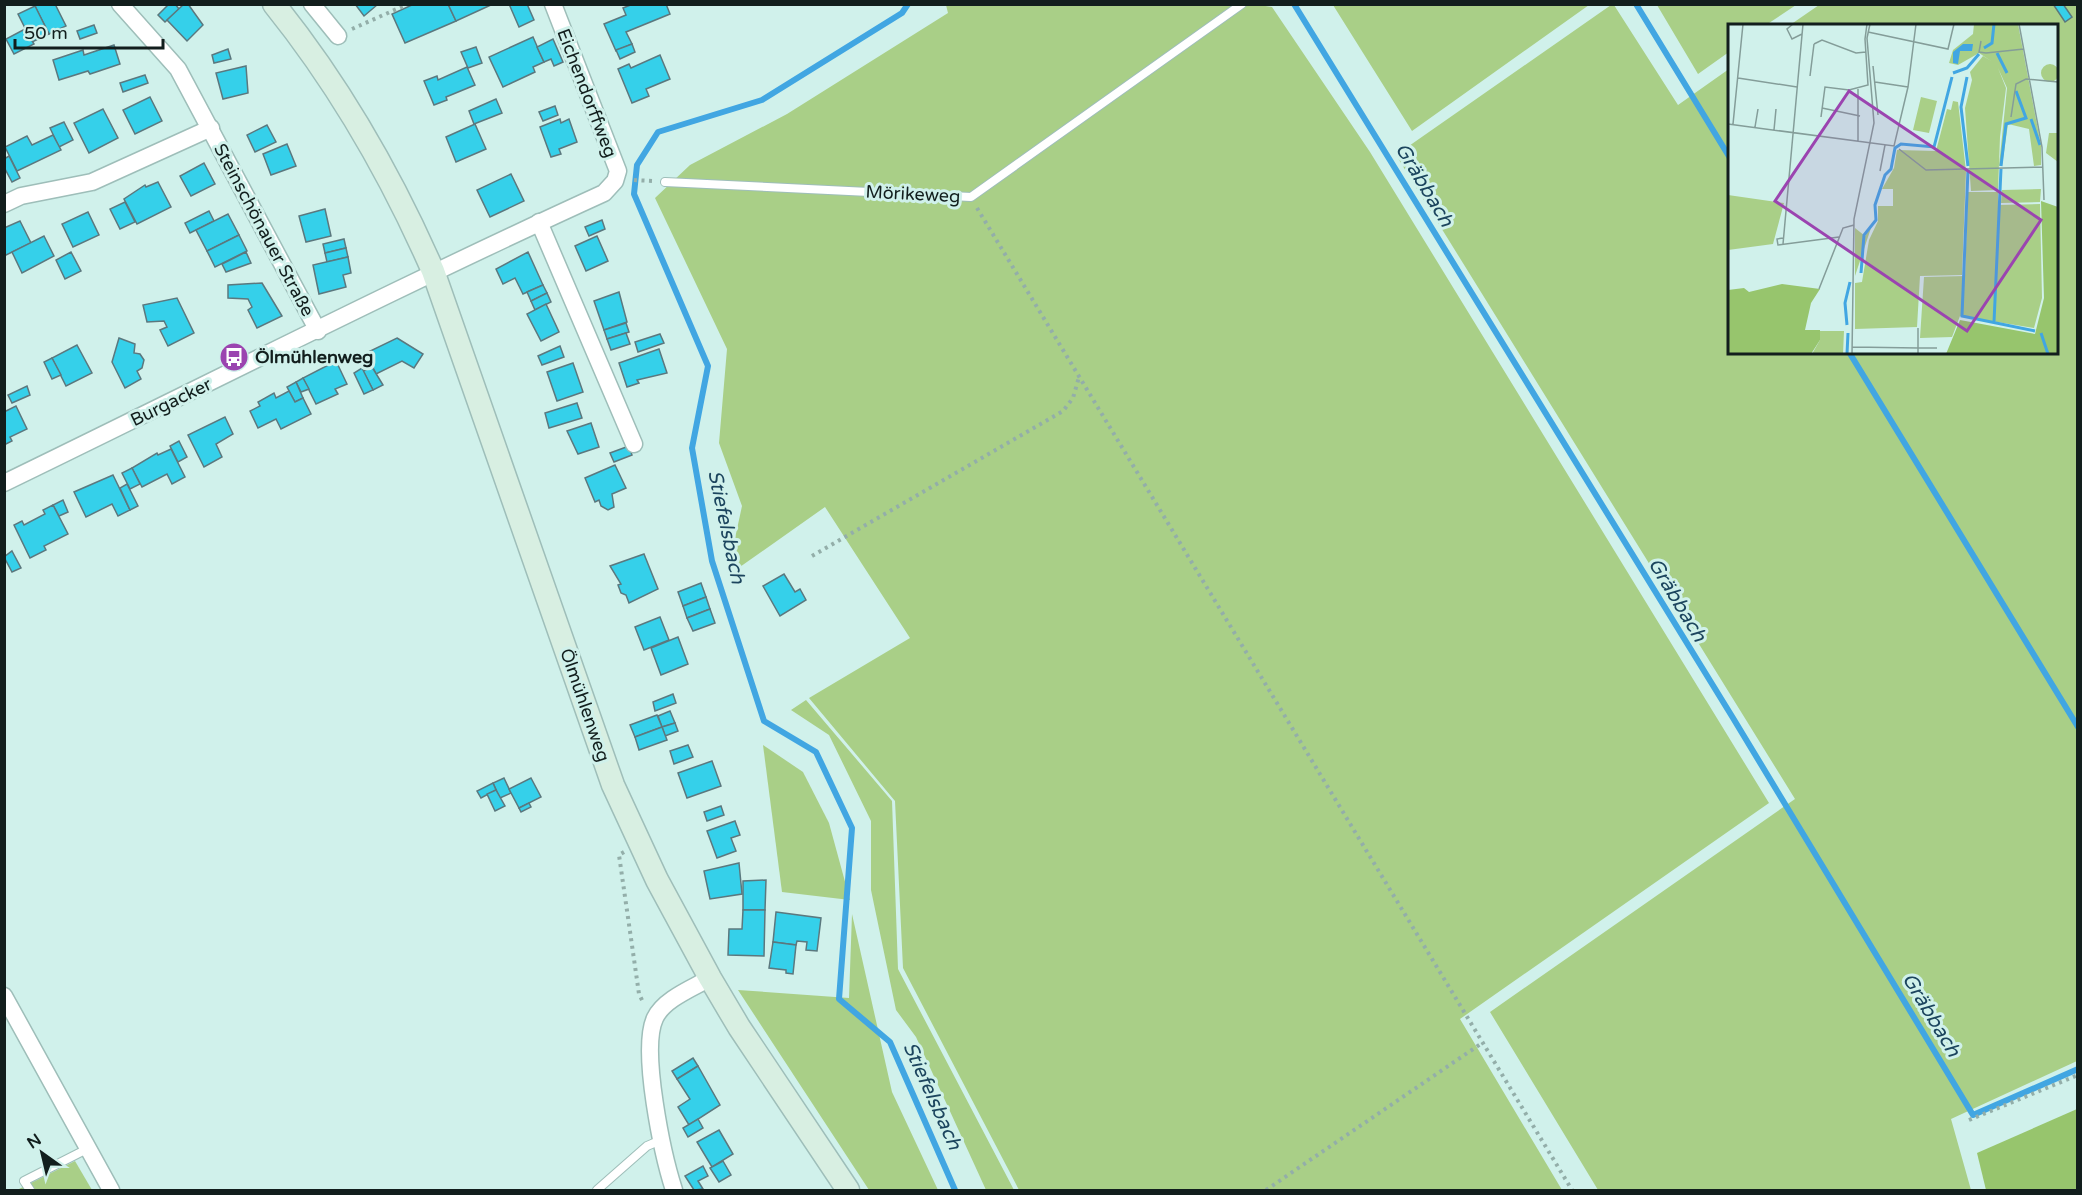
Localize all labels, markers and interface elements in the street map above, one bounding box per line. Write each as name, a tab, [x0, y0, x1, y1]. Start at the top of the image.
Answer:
scale bar	[15, 12, 164, 50]
text: 50 m	[24, 22, 68, 44]
inset map	[1728, 24, 2058, 354]
street label: Eichendorffweg	[552, 25, 622, 161]
water label: Gräbbach	[1390, 139, 1459, 232]
street label: Steinschönauer Straße	[209, 140, 319, 320]
street label: Mörikeweg	[865, 181, 961, 207]
bus stop icon: Ölmühlenweg	[218, 341, 250, 373]
place label: Ölmühlenweg	[255, 346, 373, 368]
street label: Burgacker	[127, 373, 215, 431]
water label: Stiefelsbach	[702, 468, 750, 587]
water label: Gräbbach	[1643, 554, 1712, 647]
street label: Ölmühlenweg	[555, 645, 615, 765]
water label: Gräbbach	[1897, 969, 1966, 1062]
water label: Stiefelsbach	[898, 1038, 967, 1154]
north arrow	[12, 1123, 72, 1183]
text: N	[23, 1130, 45, 1153]

